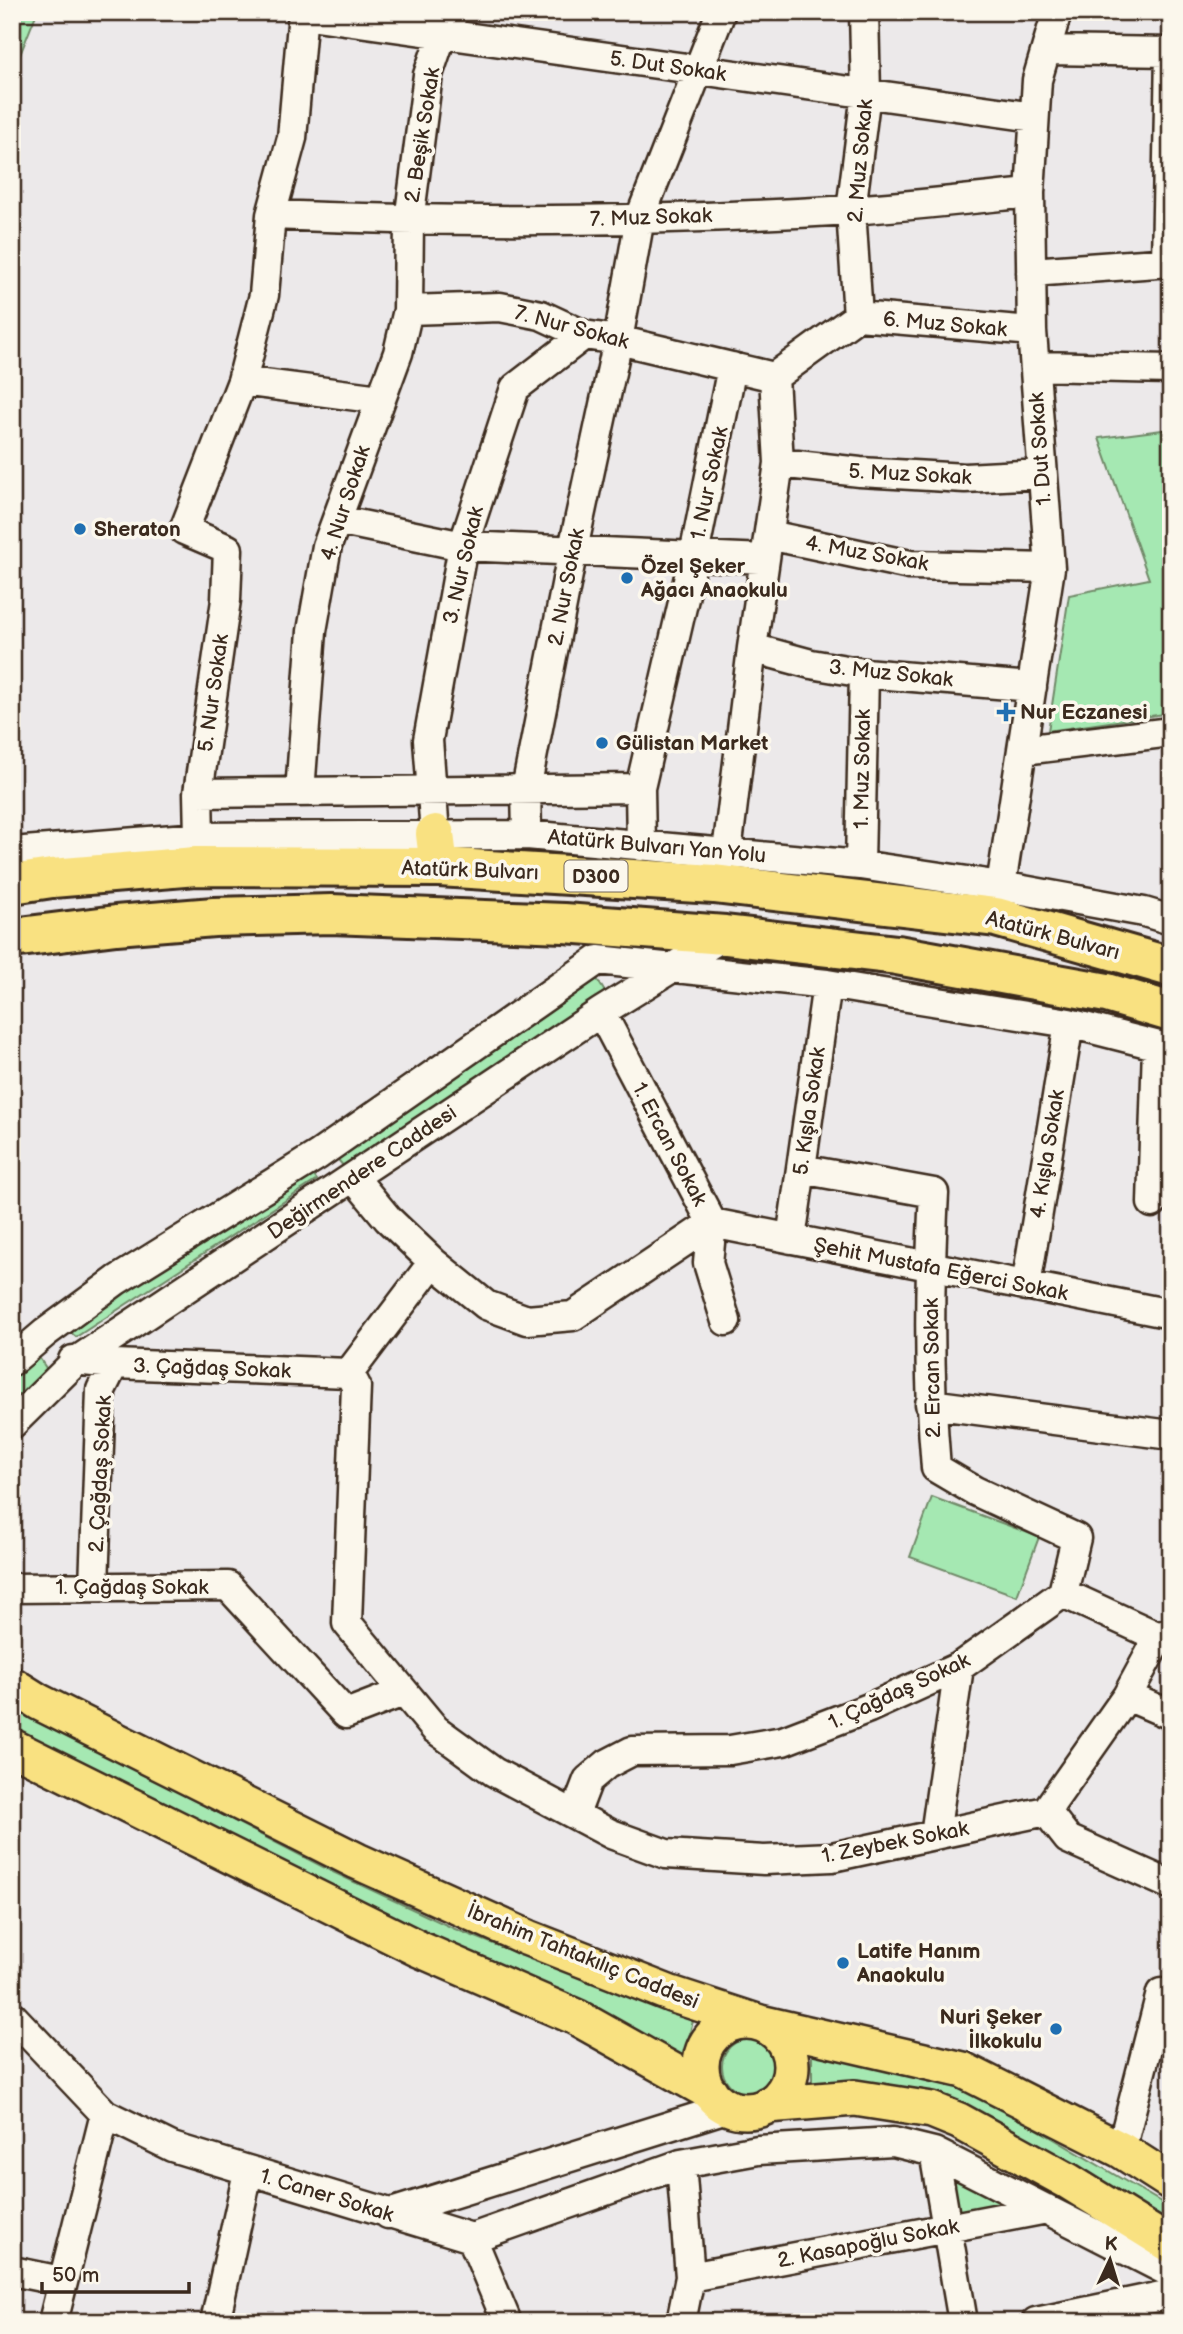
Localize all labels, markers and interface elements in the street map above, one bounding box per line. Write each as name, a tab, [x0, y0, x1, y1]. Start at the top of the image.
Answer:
street label: 5. Dut Sokak	[608, 46, 728, 87]
street label: 2. Beşik Sokak	[399, 65, 446, 204]
street label: 2. Muz Sokak	[843, 97, 878, 224]
street label: 7. Muz Sokak	[590, 203, 713, 232]
street label: 7. Nur Sokak	[512, 300, 632, 355]
street label: 6. Muz Sokak	[882, 307, 1009, 342]
street label: 1. Dut Sokak	[1024, 391, 1057, 506]
street label: 1. Nur Sokak	[685, 424, 734, 542]
street label: 4. Nur Sokak	[315, 442, 376, 564]
street label: 5. Muz Sokak	[848, 459, 973, 490]
street label: 3. Nur Sokak	[438, 503, 489, 626]
place label: Sheraton	[94, 517, 181, 542]
marker: Sheraton	[72, 521, 88, 537]
street label: 2. Nur Sokak	[543, 526, 590, 648]
street label: 4. Muz Sokak	[803, 530, 931, 577]
place label: Özel Şeker Ağacı Anaokulu	[640, 554, 788, 603]
marker: Özel Şeker Ağacı Anaokulu	[619, 570, 635, 586]
street label: 5. Nur Sokak	[193, 632, 234, 754]
street label: 3. Muz Sokak	[828, 655, 955, 693]
place label: Nur Eczanesi	[1020, 700, 1148, 725]
marker: Nur Eczanesi	[998, 704, 1014, 720]
street label: 1. Muz Sokak	[849, 708, 876, 829]
place label: Gülistan Market	[616, 731, 768, 756]
marker: Gülistan Market	[594, 735, 610, 751]
street label: Atatürk Bulvarı Yan Yolu	[547, 825, 767, 868]
street label: Atatürk Bulvarı	[401, 856, 539, 885]
road number: D300	[564, 860, 628, 891]
street label: Atatürk Bulvarı	[983, 906, 1122, 965]
street label: 5. Kışla Sokak	[788, 1045, 831, 1177]
street label: 1. Ercan Sokak	[627, 1078, 713, 1211]
street label: 4. Kışla Sokak	[1025, 1087, 1070, 1220]
street label: Değirmendere Caddesi	[263, 1100, 461, 1245]
street label: Şehit Mustafa Eğerci Sokak	[812, 1233, 1071, 1307]
street label: 2. Ercan Sokak	[919, 1297, 946, 1438]
street label: 3. Çağdaş Sokak	[133, 1353, 292, 1384]
street label: 2. Çağdaş Sokak	[84, 1394, 117, 1553]
street label: 1. Çağdaş Sokak	[55, 1575, 209, 1600]
street label: 1. Çağdaş Sokak	[825, 1647, 975, 1735]
street label: 1. Zeybek Sokak	[820, 1816, 971, 1869]
street label: İbrahim Tahtakılıç Caddesi	[463, 1898, 702, 2014]
place label: Latife Hanım Anaokulu	[856, 1939, 980, 1988]
marker: Latife Hanım Anaokulu	[835, 1955, 851, 1971]
place label: Nuri Şeker İlkokulu	[939, 2005, 1043, 2054]
marker: Nuri Şeker İlkokulu	[1048, 2021, 1064, 2037]
street label: 1. Caner Sokak	[257, 2163, 397, 2228]
street label: 2. Kasapoğlu Sokak	[775, 2214, 962, 2273]
north arrow	[1074, 2226, 1144, 2296]
text: K	[1104, 2233, 1118, 2256]
scale bar	[42, 2250, 189, 2294]
text: 50 m	[52, 2263, 99, 2288]

